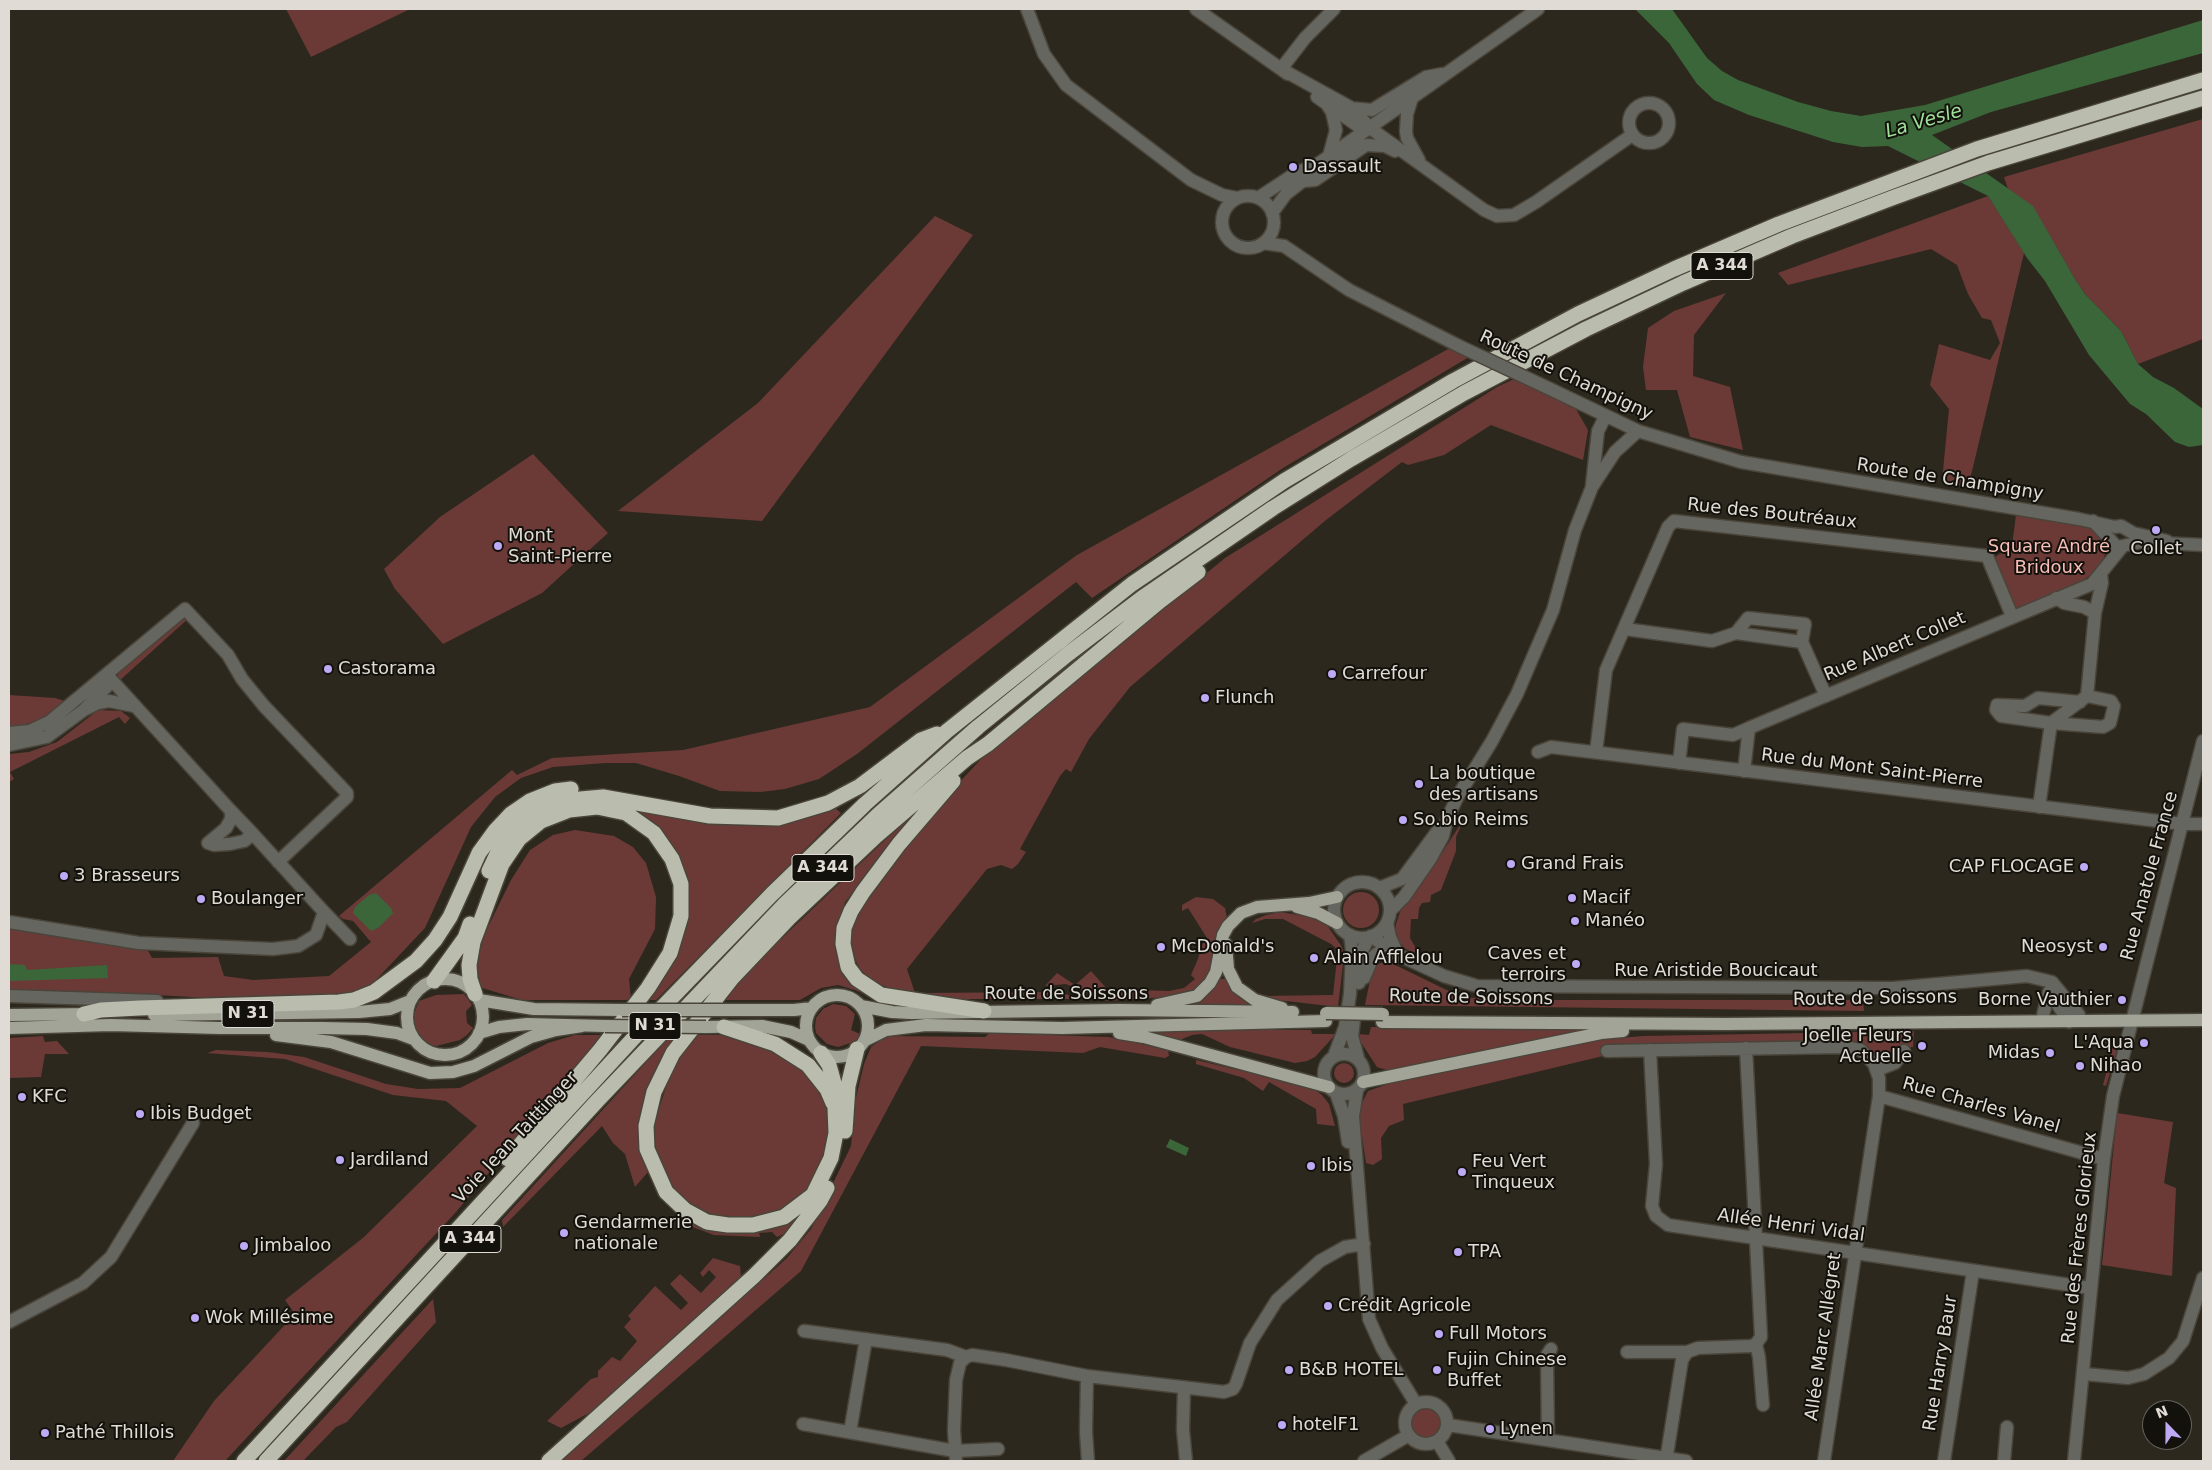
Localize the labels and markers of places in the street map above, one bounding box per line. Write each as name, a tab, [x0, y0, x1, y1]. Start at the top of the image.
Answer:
place label: Dassault	[1303, 156, 1381, 178]
marker: Dassault	[1287, 161, 1299, 173]
marker: Collet	[2150, 524, 2162, 536]
place label: Mont Saint-Pierre	[508, 525, 612, 568]
place label: Collet	[2130, 538, 2182, 560]
marker: Mont Saint-Pierre	[492, 540, 504, 552]
place label: Castorama	[338, 658, 436, 680]
marker: Castorama	[322, 663, 334, 675]
place label: Carrefour	[1342, 663, 1427, 685]
marker: Carrefour	[1326, 668, 1338, 680]
place label: Flunch	[1215, 687, 1274, 709]
marker: Flunch	[1199, 692, 1211, 704]
place label: La boutique des artisans	[1429, 763, 1538, 806]
marker: La boutique des artisans	[1413, 778, 1425, 790]
place label: So.bio Reims	[1413, 809, 1529, 831]
marker: So.bio Reims	[1397, 814, 1409, 826]
place label: Grand Frais	[1521, 853, 1624, 875]
place label: CAP FLOCAGE	[1949, 856, 2074, 878]
marker: Grand Frais	[1505, 858, 1517, 870]
marker: CAP FLOCAGE	[2078, 861, 2090, 873]
place label: 3 Brasseurs	[74, 865, 180, 887]
marker: 3 Brasseurs	[58, 870, 70, 882]
place label: Macif	[1582, 887, 1630, 909]
place label: Boulanger	[211, 888, 303, 910]
marker: Macif	[1566, 892, 1578, 904]
marker: Boulanger	[195, 893, 207, 905]
place label: Manéo	[1585, 910, 1645, 932]
marker: Manéo	[1569, 915, 1581, 927]
place label: McDonald's	[1171, 936, 1274, 958]
place label: Neosyst	[2021, 936, 2093, 958]
marker: McDonald's	[1155, 941, 1167, 953]
marker: Neosyst	[2097, 941, 2109, 953]
place label: Caves et terroirs	[1487, 943, 1566, 986]
place label: Alain Afflelou	[1324, 947, 1443, 969]
marker: Alain Afflelou	[1308, 952, 1320, 964]
marker: Caves et terroirs	[1570, 958, 1582, 970]
place label: Borne Vauthier	[1978, 989, 2112, 1011]
marker: Borne Vauthier	[2116, 994, 2128, 1006]
place label: Joelle Fleurs Actuelle	[1803, 1025, 1912, 1068]
place label: L'Aqua	[2073, 1032, 2134, 1054]
marker: L'Aqua	[2138, 1037, 2150, 1049]
marker: Joelle Fleurs Actuelle	[1916, 1040, 1928, 1052]
place label: Midas	[1988, 1042, 2040, 1064]
marker: Midas	[2044, 1047, 2056, 1059]
place label: Nihao	[2090, 1055, 2142, 1077]
marker: Nihao	[2074, 1060, 2086, 1072]
place label: KFC	[32, 1086, 67, 1108]
marker: KFC	[16, 1091, 28, 1103]
place label: Ibis Budget	[150, 1103, 252, 1125]
marker: Ibis Budget	[134, 1108, 146, 1120]
place label: Jardiland	[350, 1149, 429, 1171]
place label: Feu Vert Tinqueux	[1472, 1151, 1555, 1194]
marker: Jardiland	[334, 1154, 346, 1166]
place label: Ibis	[1321, 1155, 1352, 1177]
marker: Ibis	[1305, 1160, 1317, 1172]
marker: Feu Vert Tinqueux	[1456, 1166, 1468, 1178]
place label: Gendarmerie nationale	[574, 1212, 692, 1254]
marker: Gendarmerie nationale	[558, 1227, 570, 1239]
place label: Jimbaloo	[254, 1235, 331, 1257]
marker: Jimbaloo	[238, 1240, 250, 1252]
place label: TPA	[1468, 1241, 1501, 1263]
marker: TPA	[1452, 1246, 1464, 1258]
place label: Crédit Agricole	[1338, 1295, 1471, 1317]
marker: Crédit Agricole	[1322, 1300, 1334, 1312]
place label: Wok Millésime	[205, 1307, 333, 1329]
marker: Wok Millésime	[189, 1312, 201, 1324]
place label: Full Motors	[1449, 1323, 1547, 1345]
marker: Full Motors	[1433, 1328, 1445, 1340]
place label: Fujin Chinese Buffet	[1447, 1349, 1567, 1392]
place label: B&B HOTEL	[1299, 1359, 1404, 1381]
marker: B&B HOTEL	[1283, 1364, 1295, 1376]
marker: Fujin Chinese Buffet	[1431, 1364, 1443, 1376]
place label: hotelF1	[1292, 1414, 1359, 1436]
place label: Lynen	[1500, 1418, 1553, 1440]
marker: hotelF1	[1276, 1419, 1288, 1431]
place label: Pathé Thillois	[55, 1422, 174, 1444]
marker: Lynen	[1484, 1423, 1496, 1435]
marker: Pathé Thillois	[39, 1427, 51, 1439]

